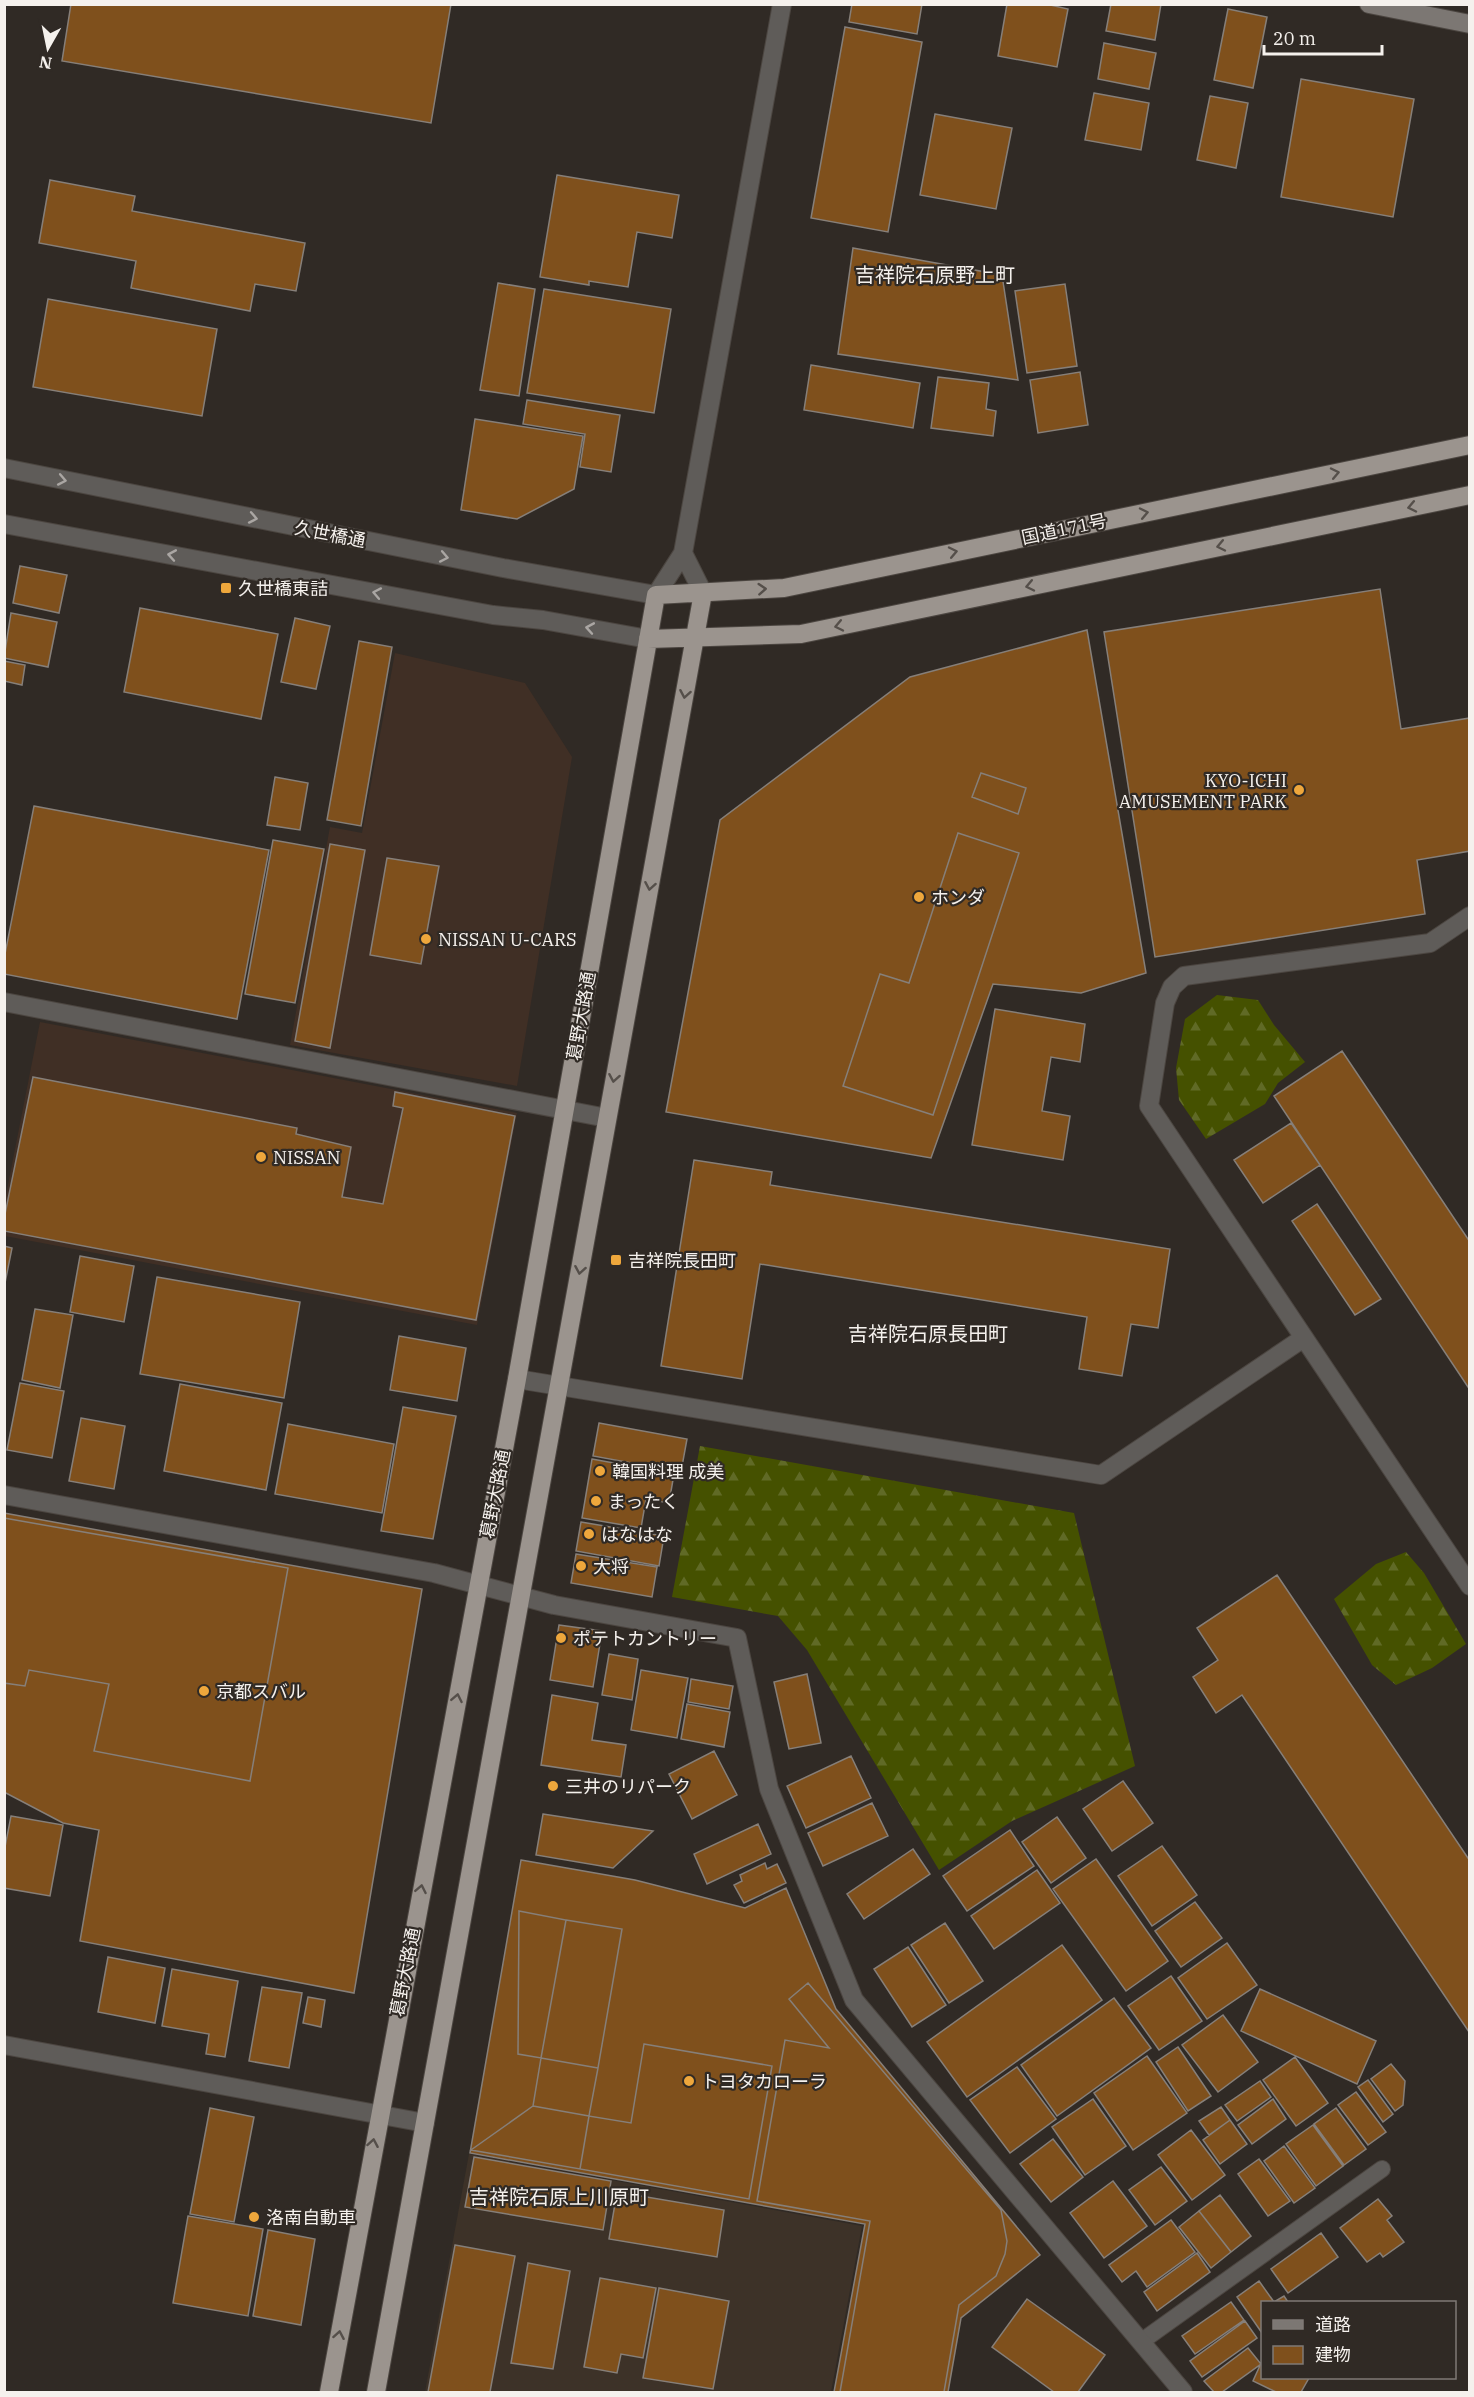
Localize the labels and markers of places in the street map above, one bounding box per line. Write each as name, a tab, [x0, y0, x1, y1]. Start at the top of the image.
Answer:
place label: 久世橋東詰	[238, 577, 328, 600]
marker: 久世橋東詰	[219, 581, 233, 595]
place label: KYO-ICHI AMUSEMENT PARK	[1119, 769, 1287, 813]
marker: KYO-ICHI AMUSEMENT PARK	[1292, 783, 1306, 797]
place label: ホンダ	[931, 886, 985, 909]
marker: ホンダ	[912, 890, 926, 904]
place label: NISSAN U-CARS	[438, 928, 577, 951]
marker: NISSAN U-CARS	[419, 932, 433, 946]
place label: NISSAN	[273, 1146, 340, 1169]
marker: NISSAN	[254, 1150, 268, 1164]
place label: 吉祥院長田町	[628, 1249, 736, 1272]
marker: 吉祥院長田町	[609, 1253, 623, 1267]
place label: 韓国料理 成美	[612, 1460, 724, 1483]
marker: 韓国料理 成美	[593, 1464, 607, 1478]
place label: まったく	[608, 1490, 679, 1513]
marker: まったく	[589, 1494, 603, 1508]
place label: はなはな	[601, 1523, 673, 1546]
marker: はなはな	[582, 1527, 596, 1541]
place label: 大将	[593, 1555, 629, 1578]
marker: 大将	[574, 1559, 588, 1573]
place label: ポテトカントリー	[573, 1627, 717, 1650]
marker: ポテトカントリー	[554, 1631, 568, 1645]
place label: 京都スバル	[216, 1680, 306, 1703]
marker: 京都スバル	[197, 1684, 211, 1698]
place label: 三井のリパーク	[565, 1775, 691, 1798]
marker: 三井のリパーク	[546, 1779, 560, 1793]
place label: トヨタカローラ	[701, 2070, 827, 2093]
marker: トヨタカローラ	[682, 2074, 696, 2088]
place label: 洛南自動車	[266, 2206, 356, 2229]
marker: 洛南自動車	[247, 2210, 261, 2224]

